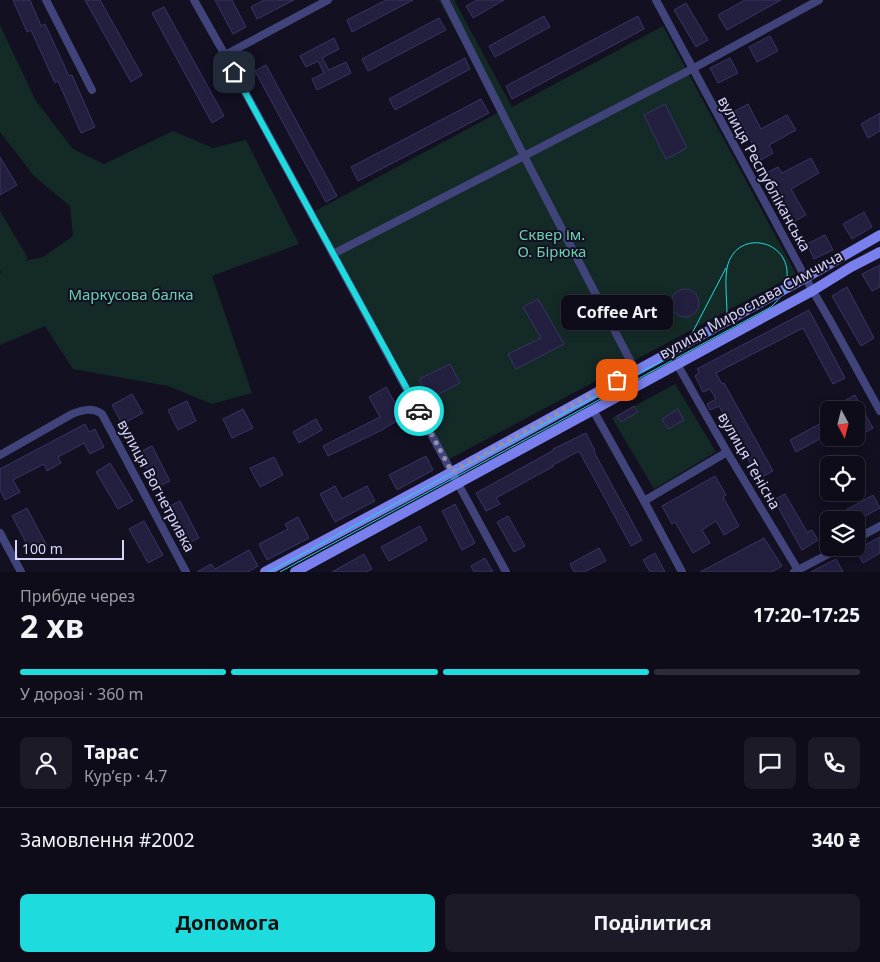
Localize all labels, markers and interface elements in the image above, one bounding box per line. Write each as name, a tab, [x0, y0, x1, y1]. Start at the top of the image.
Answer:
pin	[213, 51, 255, 93]
icon: home	[220, 58, 248, 86]
street label: вулиця Республіканська	[714, 92, 816, 255]
park label: Сквер ім. О. Бірюка	[518, 224, 586, 261]
street label: вулиця Мирослава Симчича	[655, 245, 846, 363]
park label: Маркусова балка	[68, 284, 194, 304]
callout: Coffee Art	[561, 295, 673, 330]
text: Coffee Art	[576, 301, 658, 323]
pin	[596, 359, 638, 401]
icon: bag	[603, 366, 631, 394]
courier	[394, 386, 444, 436]
icon: car	[405, 397, 433, 425]
north arrow	[820, 401, 865, 446]
map controls	[820, 401, 865, 556]
street label: вулиця Тенісна	[714, 408, 786, 513]
street label: вулиця Вогнетривка	[113, 416, 200, 555]
button: locate	[820, 456, 865, 501]
button: layers	[820, 511, 865, 556]
scale bar	[15, 537, 124, 560]
text: 100 m	[22, 539, 63, 558]
text: Прибуде через	[20, 585, 135, 607]
text: 17:20–17:25	[753, 602, 860, 628]
text: 2 хв	[20, 604, 84, 647]
text: У дорозі · 360 m	[20, 683, 144, 705]
button: person	[20, 737, 72, 789]
button: chat	[744, 737, 796, 789]
button: phone	[808, 737, 860, 789]
text: Тарас	[84, 739, 139, 765]
text: Кур’єр · 4.7	[84, 765, 167, 787]
text: Замовлення #2002	[20, 827, 195, 853]
text: 340 ₴	[812, 827, 860, 853]
button: Допомога	[20, 894, 435, 952]
button: Поділитися	[445, 894, 860, 952]

